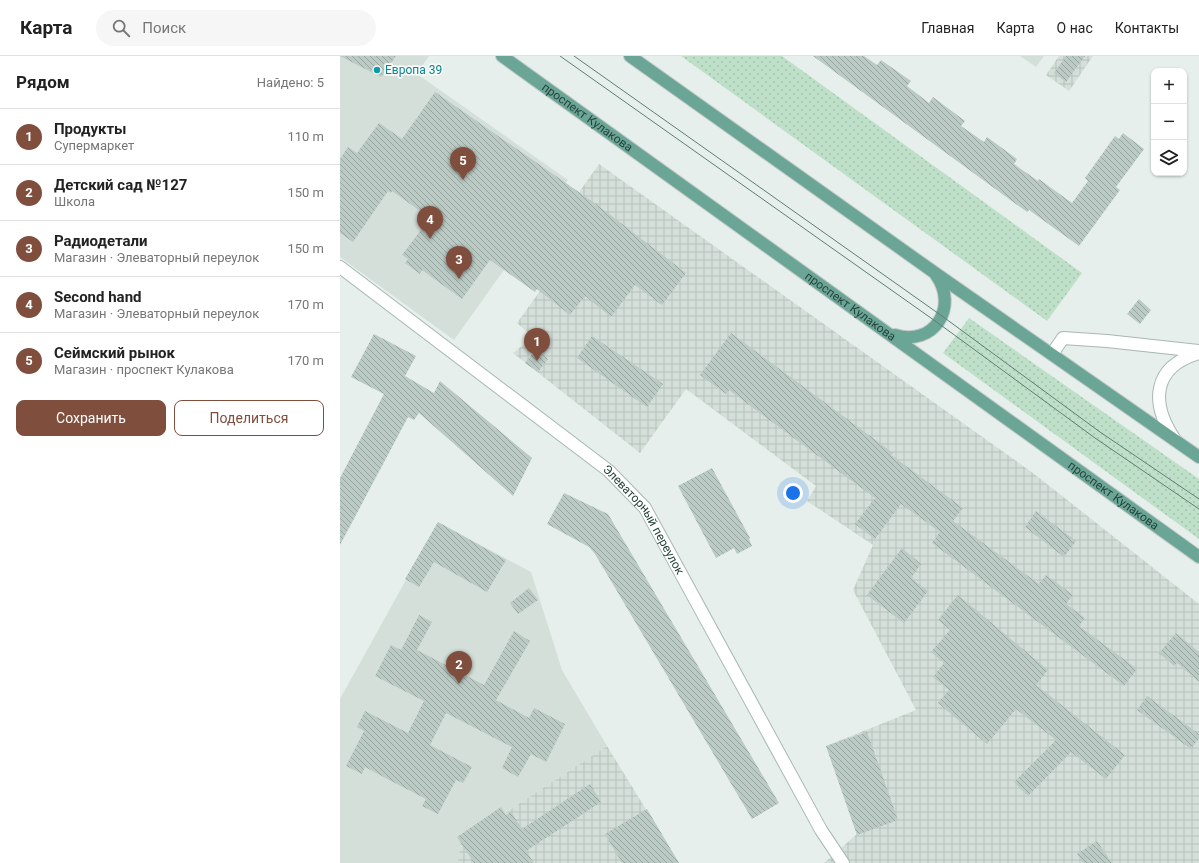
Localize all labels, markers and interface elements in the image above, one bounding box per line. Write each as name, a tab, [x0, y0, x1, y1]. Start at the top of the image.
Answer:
search box	[96, 10, 376, 46]
text: Карта	[20, 16, 72, 39]
icon: search	[110, 17, 132, 39]
text: Поиск	[142, 19, 186, 37]
text: Главная	[921, 20, 974, 36]
text: Карта	[996, 20, 1035, 36]
text: О нас	[1057, 20, 1093, 36]
text: Контакты	[1115, 20, 1179, 36]
place label: Европа 39	[385, 63, 442, 77]
marker: Европа 39	[372, 65, 382, 75]
map controls	[1151, 68, 1187, 176]
button: +	[1151, 68, 1187, 104]
text: Рядом	[16, 72, 70, 92]
text: Найдено: 5	[257, 75, 324, 90]
street label: проспект Кулакова	[539, 80, 635, 155]
button: −	[1151, 104, 1187, 140]
text: Продукты	[54, 120, 127, 138]
text: 1	[25, 129, 33, 144]
text: 110 m	[287, 129, 324, 144]
text: Супермаркет	[54, 138, 134, 153]
button: layers	[1151, 140, 1187, 176]
pin: 5	[450, 147, 476, 180]
text: Детский сад №127	[54, 176, 187, 194]
text: 2	[25, 185, 33, 200]
text: 150 m	[287, 185, 324, 200]
text: Школа	[54, 194, 95, 209]
pin: 4	[417, 206, 443, 239]
text: Радиодетали	[54, 232, 147, 250]
text: 3	[25, 241, 33, 256]
text: 150 m	[287, 241, 324, 256]
pin: 3	[446, 246, 472, 279]
text: Магазин · Элеваторный переулок	[54, 250, 259, 265]
street label: проспект Кулакова	[802, 269, 898, 344]
text: Second hand	[54, 288, 141, 306]
text: 4	[25, 297, 33, 312]
text: 170 m	[287, 297, 324, 312]
text: Магазин · Элеваторный переулок	[54, 306, 259, 321]
pin: 1	[524, 328, 550, 361]
text: Сеймский рынок	[54, 344, 175, 362]
text: 5	[25, 353, 33, 368]
text: 170 m	[287, 353, 324, 368]
text: Магазин · проспект Кулакова	[54, 362, 234, 377]
button: Сохранить	[16, 400, 166, 436]
button: Поделиться	[174, 400, 324, 436]
street label: проспект Кулакова	[1065, 458, 1162, 533]
street label: Элеваторный переулок	[600, 462, 687, 577]
your location	[783, 483, 803, 503]
pin: 2	[446, 651, 472, 684]

